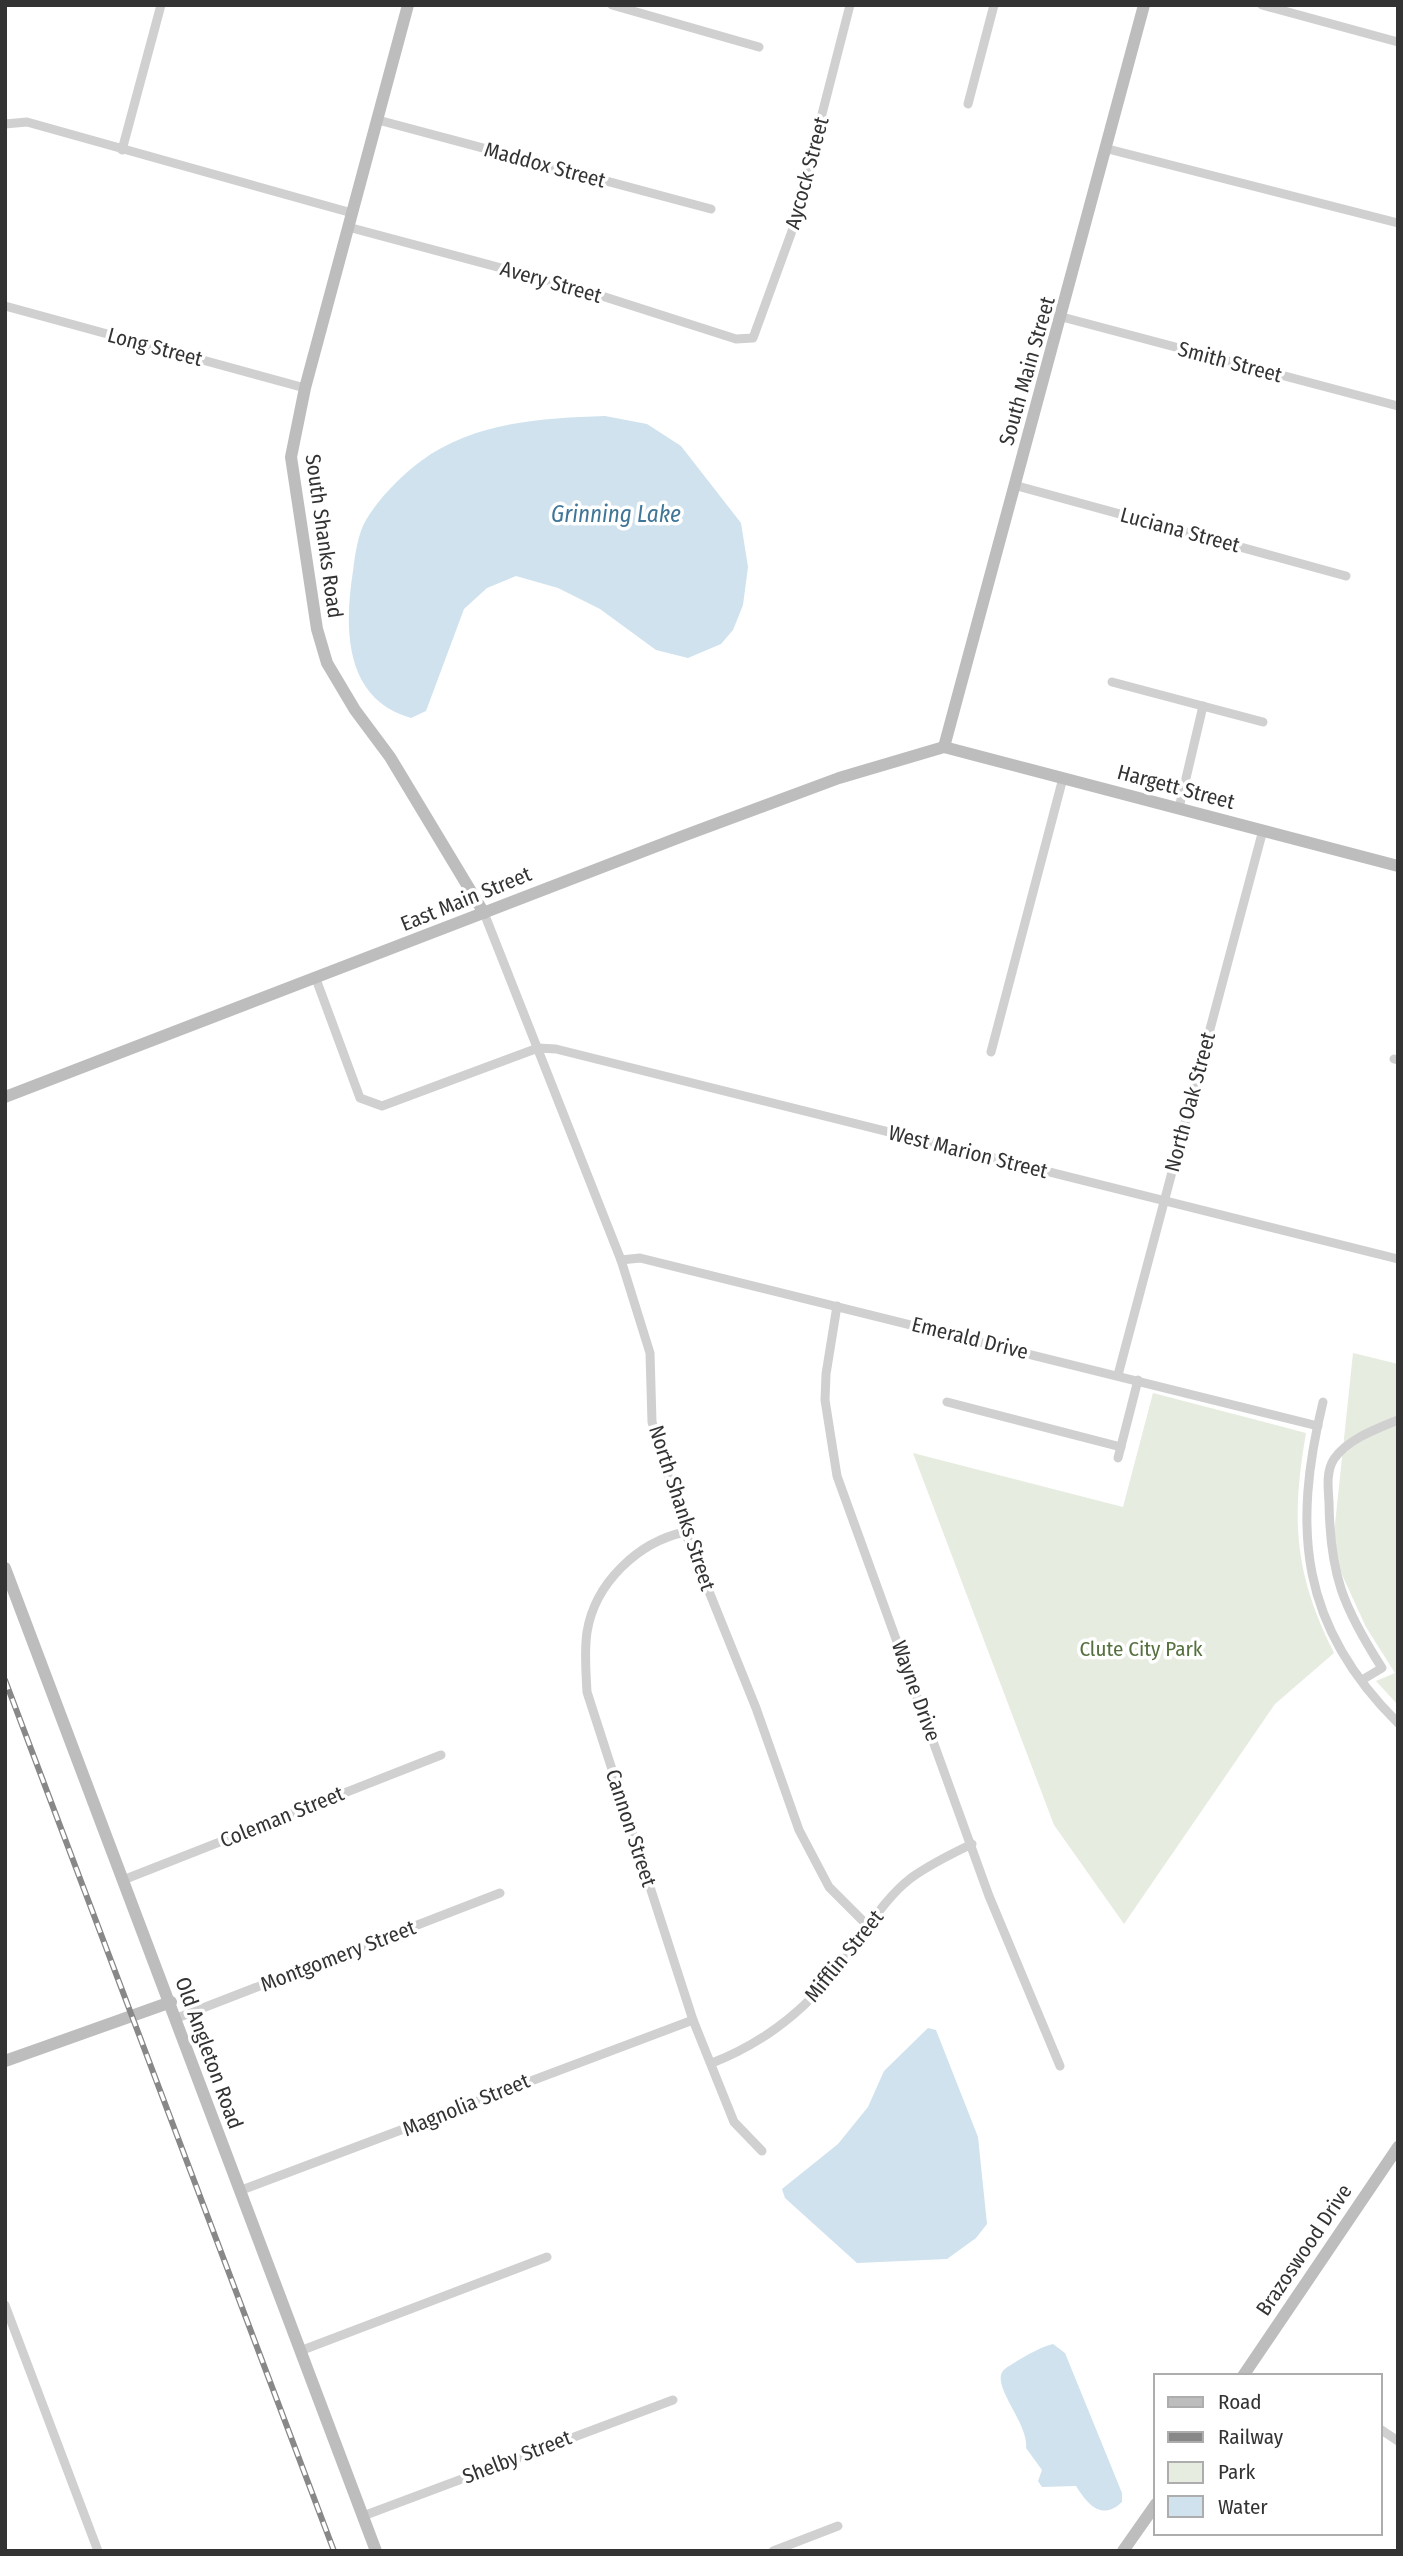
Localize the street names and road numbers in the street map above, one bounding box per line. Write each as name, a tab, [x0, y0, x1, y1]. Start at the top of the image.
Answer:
street label: Aycock Street	[780, 114, 835, 232]
street label: Maddox Street	[482, 136, 609, 194]
street label: Avery Street	[497, 255, 605, 309]
street label: South Main Street	[993, 294, 1061, 448]
street label: Long Street	[105, 322, 206, 372]
street label: Smith Street	[1175, 336, 1285, 388]
street label: South Shanks Road	[300, 452, 348, 620]
street label: Luciana Street	[1117, 502, 1243, 558]
street label: Hargett Street	[1115, 759, 1238, 815]
street label: East Main Street	[397, 861, 535, 937]
street label: North Oak Street	[1159, 1029, 1221, 1175]
street label: West Marion Street	[886, 1120, 1050, 1184]
street label: Emerald Drive	[909, 1311, 1031, 1365]
street label: North Shanks Street	[643, 1422, 721, 1594]
street label: Wayne Drive	[886, 1637, 946, 1745]
street label: Cannon Street	[600, 1766, 662, 1890]
street label: Coleman Street	[216, 1780, 348, 1854]
street label: Mifflin Street	[799, 1905, 889, 2007]
street label: Montgomery Street	[257, 1914, 419, 1998]
street label: Old Angleton Road	[169, 1973, 249, 2133]
street label: Magnolia Street	[399, 2068, 533, 2142]
street label: Brazoswood Drive	[1250, 2179, 1358, 2321]
street label: Shelby Street	[459, 2424, 575, 2490]

